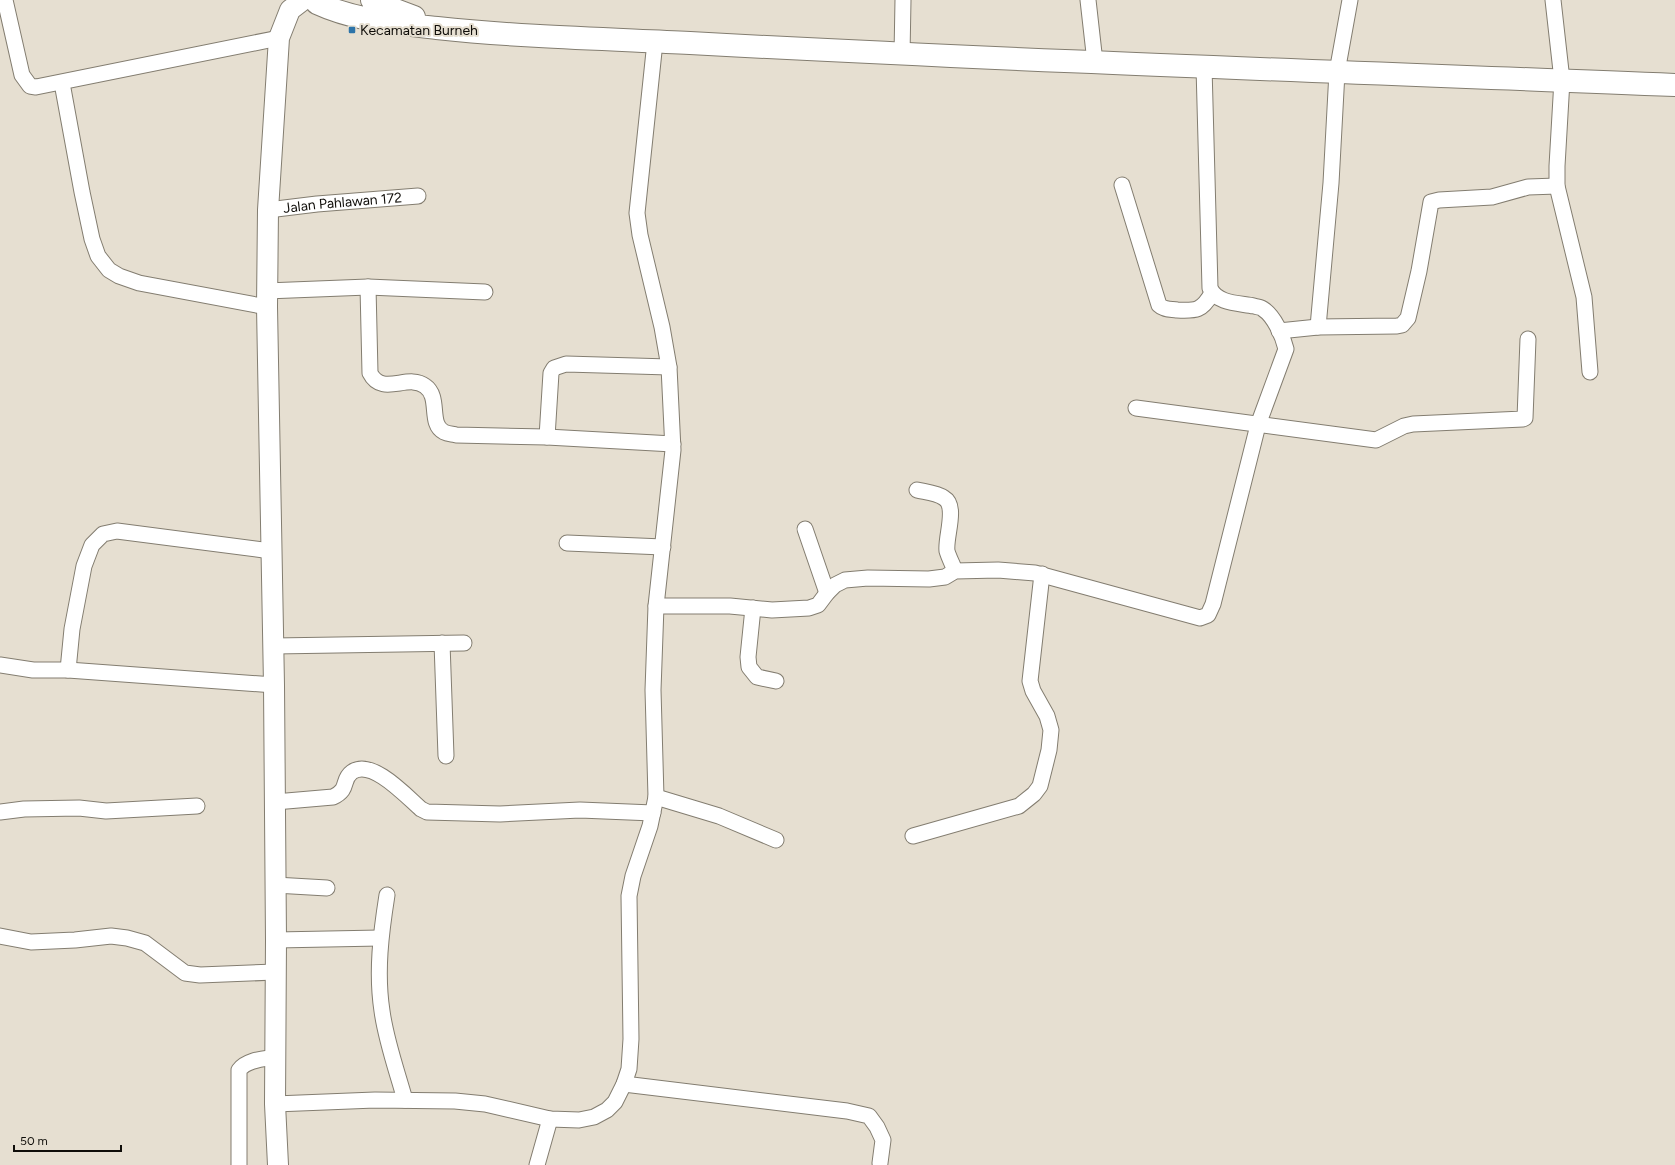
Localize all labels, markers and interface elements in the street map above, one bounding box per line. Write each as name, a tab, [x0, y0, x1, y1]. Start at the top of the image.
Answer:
place label: Kecamatan Burneh	[360, 22, 478, 39]
marker: Kecamatan Burneh	[347, 25, 357, 35]
street label: Jalan Pahlawan 172	[282, 189, 403, 217]
scale bar	[14, 1127, 121, 1153]
text: 50 m	[20, 1134, 48, 1148]

